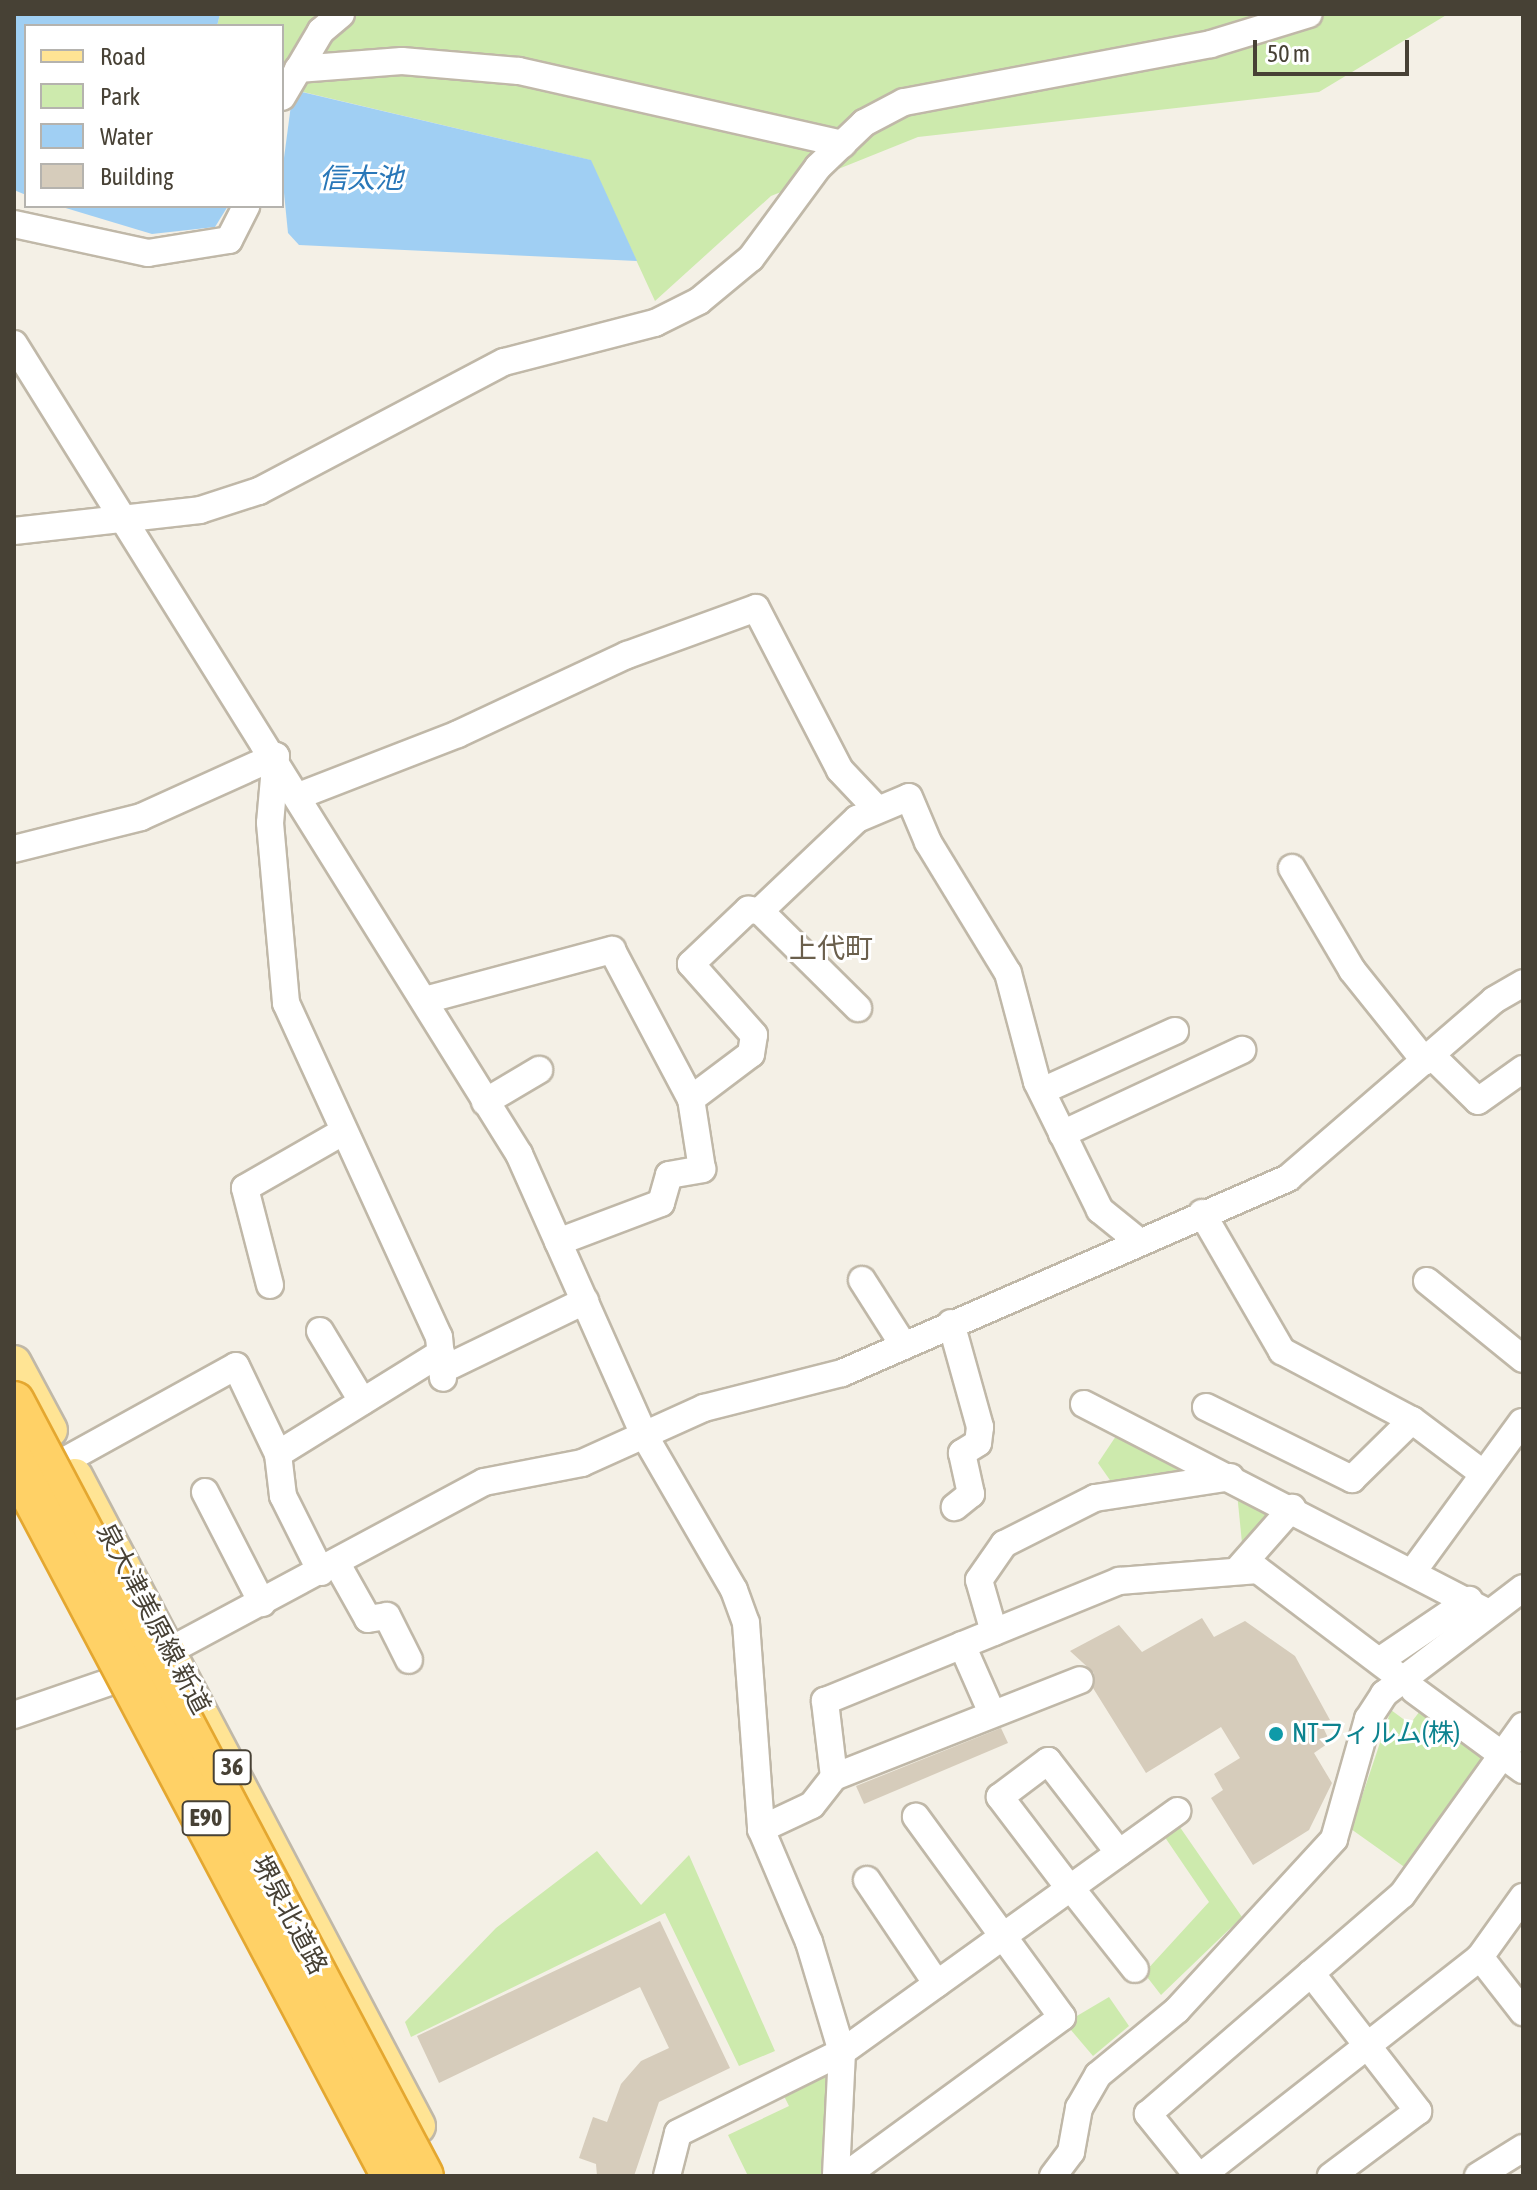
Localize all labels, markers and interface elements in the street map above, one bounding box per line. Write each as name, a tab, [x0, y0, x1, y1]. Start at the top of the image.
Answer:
legend	[24, 24, 284, 208]
scale bar	[1257, 24, 1413, 74]
text: 50 m	[1267, 40, 1310, 67]
text: Road	[100, 43, 146, 70]
text: Park	[100, 83, 140, 110]
text: Water	[100, 123, 153, 150]
water label: 信太池	[319, 161, 403, 195]
text: Building	[100, 163, 173, 190]
district label: 上代町	[789, 931, 873, 965]
street label: 泉大津美原線 新道	[90, 1518, 216, 1720]
place label: NTフィルム(株)	[1292, 1718, 1461, 1750]
marker: NTフィルム(株)	[1267, 1725, 1285, 1743]
road number: 36	[212, 1747, 252, 1787]
road number: E90	[180, 1798, 232, 1838]
street label: 堺泉北道路	[245, 1850, 333, 1980]

